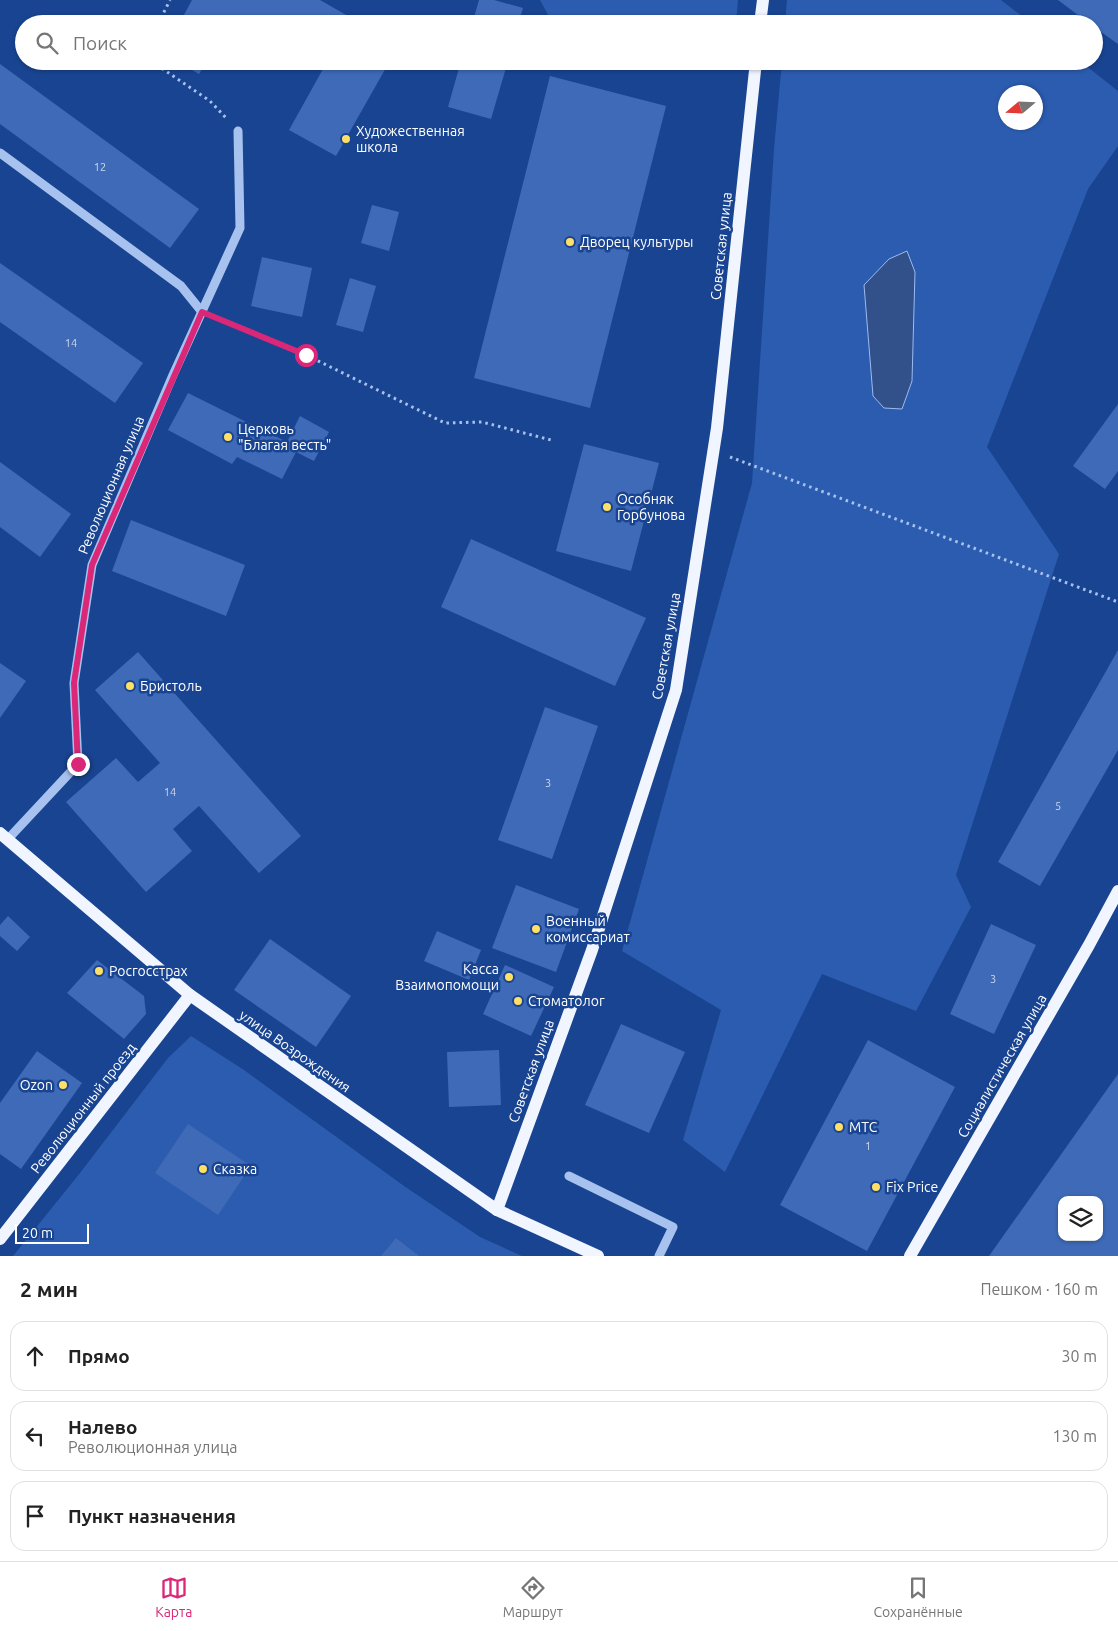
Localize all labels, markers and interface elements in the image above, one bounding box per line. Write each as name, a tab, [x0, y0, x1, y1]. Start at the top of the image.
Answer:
search box	[15, 15, 1103, 70]
icon: search	[33, 29, 61, 57]
text: Поиск	[73, 32, 127, 54]
north arrow	[998, 85, 1043, 130]
place label: Художественная школа	[356, 123, 465, 155]
marker: Художественная школа	[340, 133, 352, 145]
house number: 12	[94, 161, 106, 173]
street label: Советская улица	[707, 191, 735, 301]
place label: Дворец культуры	[580, 234, 694, 250]
marker: Дворец культуры	[564, 236, 576, 248]
house number: 14	[65, 337, 77, 349]
route start	[295, 344, 318, 367]
street label: Революционная улица	[75, 414, 147, 556]
place label: Церковь "Благая весть"	[238, 421, 331, 453]
marker: Церковь "Благая весть"	[222, 431, 234, 443]
place label: Особняк Горбунова	[617, 491, 685, 523]
marker: Особняк Горбунова	[601, 501, 613, 513]
street label: Советская улица	[649, 591, 683, 701]
place label: Бристоль	[140, 678, 202, 694]
marker: Бристоль	[124, 680, 136, 692]
route end	[67, 753, 90, 776]
house number: 3	[545, 777, 551, 789]
house number: 14	[164, 786, 176, 798]
house number: 5	[1055, 800, 1061, 812]
place label: Военный комиссариат	[546, 913, 630, 945]
marker: Военный комиссариат	[530, 923, 542, 935]
place label: Касса Взаимопомощи	[395, 961, 499, 993]
place label: Росгосстрах	[109, 963, 188, 979]
marker: Росгосстрах	[93, 965, 105, 977]
marker: Касса Взаимопомощи	[503, 971, 515, 983]
house number: 3	[990, 973, 996, 985]
street label: Социалистическая улица	[954, 991, 1050, 1141]
place label: Стоматолог	[528, 993, 605, 1009]
marker: Стоматолог	[512, 995, 524, 1007]
street label: улица Возрождения	[236, 1007, 354, 1095]
street label: Советская улица	[505, 1017, 557, 1125]
street label: Революционный проезд	[27, 1040, 139, 1176]
place label: Ozon	[20, 1077, 53, 1093]
marker: Ozon	[57, 1079, 69, 1091]
place label: МТС	[849, 1119, 878, 1135]
marker: МТС	[833, 1121, 845, 1133]
house number: 1	[865, 1140, 871, 1152]
place label: Сказка	[213, 1161, 257, 1177]
marker: Сказка	[197, 1163, 209, 1175]
place label: Fix Price	[886, 1179, 938, 1195]
marker: Fix Price	[870, 1181, 882, 1193]
map controls	[1058, 1196, 1103, 1241]
button: layers	[1058, 1196, 1103, 1241]
scale bar	[15, 1221, 89, 1244]
text: 20 m	[22, 1225, 53, 1241]
text: 2 мин	[20, 1277, 78, 1301]
text: Пешком · 160 m	[980, 1280, 1098, 1298]
icon: ahead	[21, 1342, 49, 1370]
text: Прямо	[68, 1345, 130, 1367]
text: 30 m	[1061, 1347, 1097, 1365]
text: Налево	[68, 1416, 137, 1438]
icon: left	[21, 1422, 49, 1450]
text: 130 m	[1052, 1427, 1097, 1445]
text: Революционная улица	[68, 1438, 237, 1456]
icon: arrive	[21, 1502, 49, 1530]
text: Пункт назначения	[68, 1505, 236, 1527]
tab: Карта	[155, 1574, 192, 1620]
tab: Маршрут	[503, 1574, 563, 1620]
tab: Сохранённые	[873, 1574, 963, 1620]

